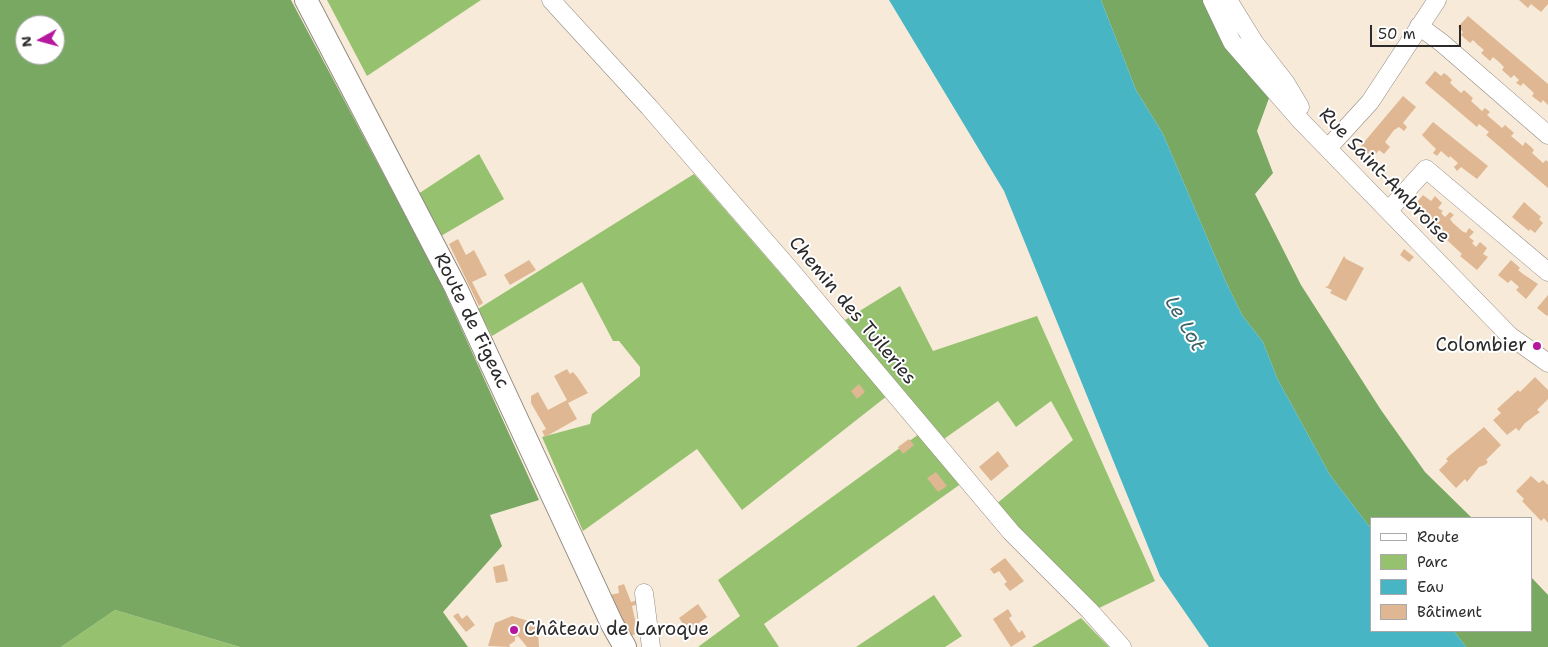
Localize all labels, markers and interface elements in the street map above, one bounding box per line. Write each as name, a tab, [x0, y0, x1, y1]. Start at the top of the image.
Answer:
north arrow	[15, 15, 65, 65]
scale bar	[1373, 15, 1464, 47]
text: 50 m	[1378, 24, 1416, 44]
text: N	[16, 35, 36, 48]
street label: Rue Saint-Ambroise	[1314, 104, 1454, 248]
street label: Chemin des Tuileries	[783, 232, 921, 390]
street label: Route de Figeac	[428, 249, 514, 393]
water label: Le Lot	[1159, 292, 1209, 356]
place label: Colombier	[1436, 335, 1527, 357]
marker: Colombier	[1531, 340, 1543, 352]
legend	[1370, 517, 1533, 632]
text: Route	[1417, 527, 1459, 547]
text: Parc	[1417, 552, 1448, 572]
text: Eau	[1417, 577, 1444, 597]
text: Bâtiment	[1417, 602, 1482, 622]
place label: Château de Laroque	[524, 619, 709, 641]
marker: Château de Laroque	[508, 624, 520, 636]

